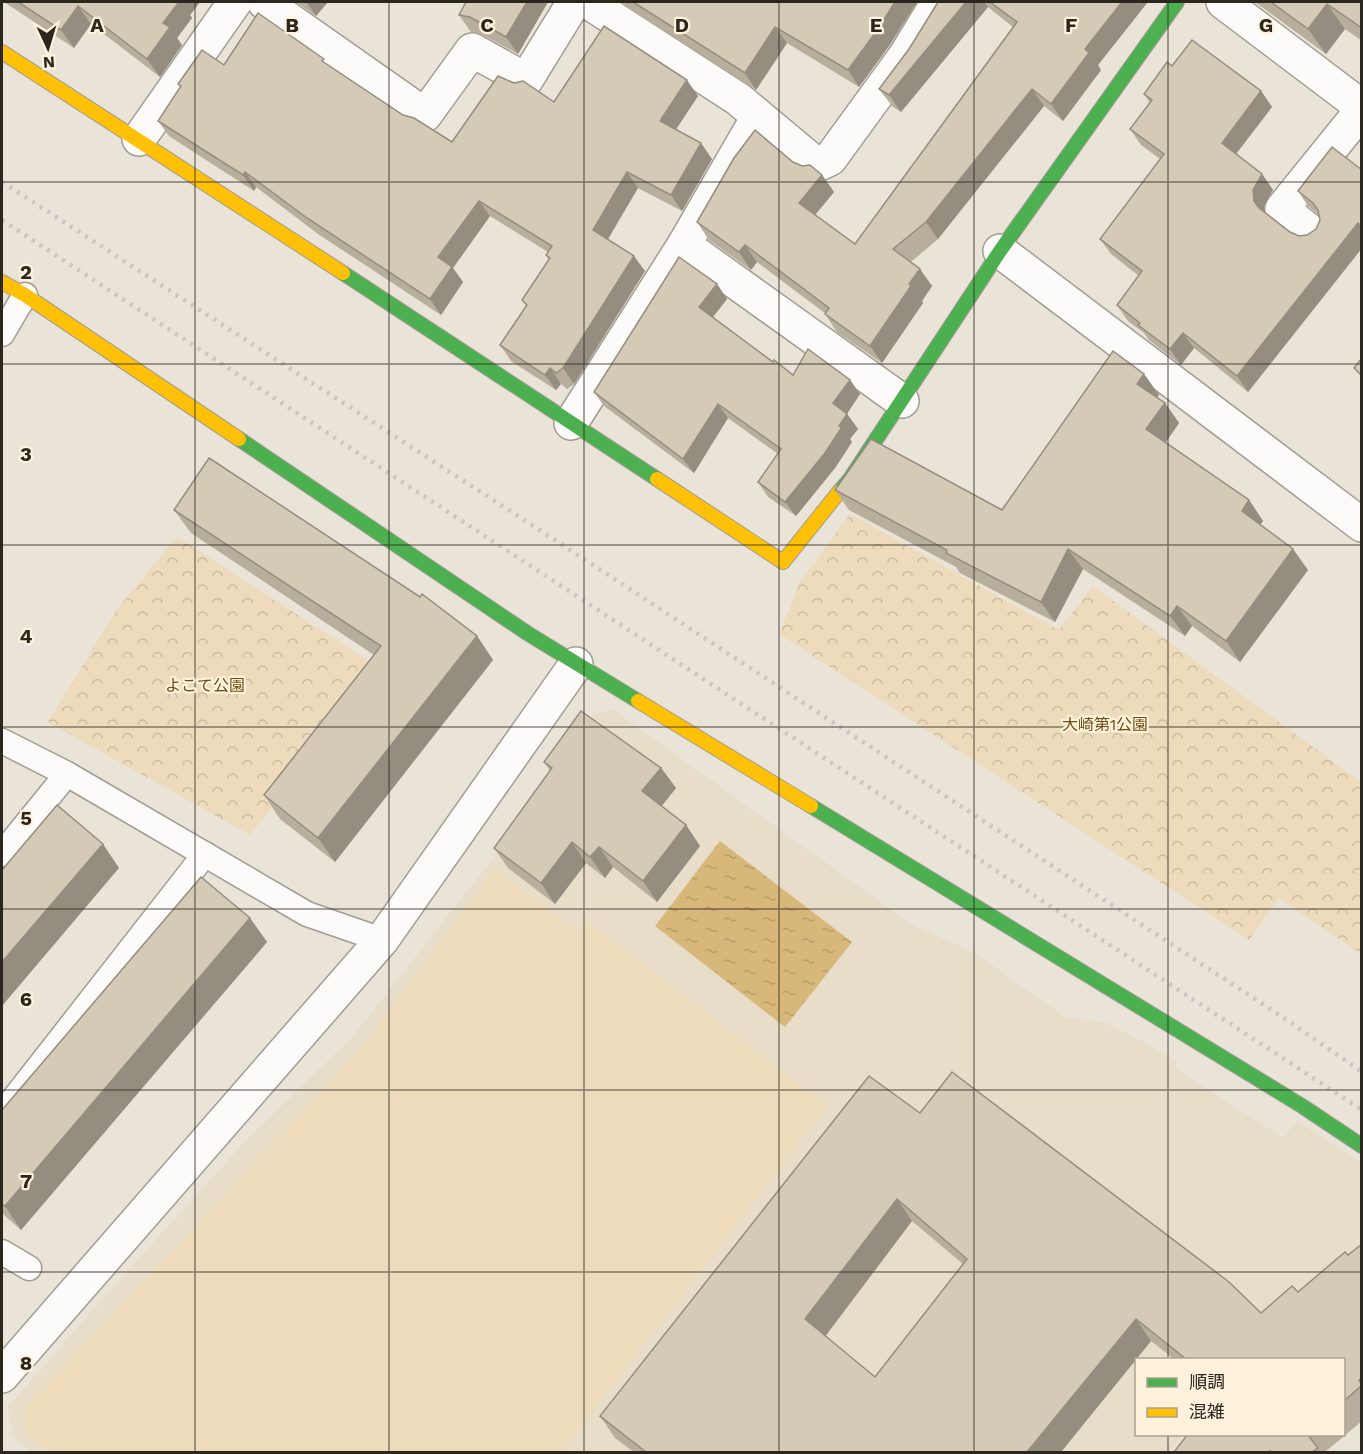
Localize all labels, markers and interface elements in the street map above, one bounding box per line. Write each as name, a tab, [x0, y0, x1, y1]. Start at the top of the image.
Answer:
text: A	[90, 13, 104, 37]
text: B	[285, 13, 299, 37]
text: C	[480, 13, 494, 37]
text: D	[675, 13, 689, 37]
text: E	[870, 13, 882, 37]
text: F	[1065, 13, 1077, 37]
text: G	[1259, 13, 1273, 37]
north arrow	[18, 18, 78, 78]
text: N	[42, 53, 56, 72]
text: 2	[20, 260, 32, 284]
text: 3	[20, 442, 32, 466]
text: 4	[20, 624, 33, 648]
park label: よこて公園	[165, 676, 245, 695]
park label: 大崎第1公園	[1062, 715, 1148, 734]
text: 5	[20, 806, 32, 830]
text: 6	[20, 987, 32, 1011]
text: 7	[20, 1169, 32, 1193]
text: 8	[20, 1351, 32, 1375]
legend	[1135, 1358, 1345, 1436]
text: 順調	[1189, 1371, 1225, 1392]
text: 混雑	[1189, 1401, 1225, 1422]

